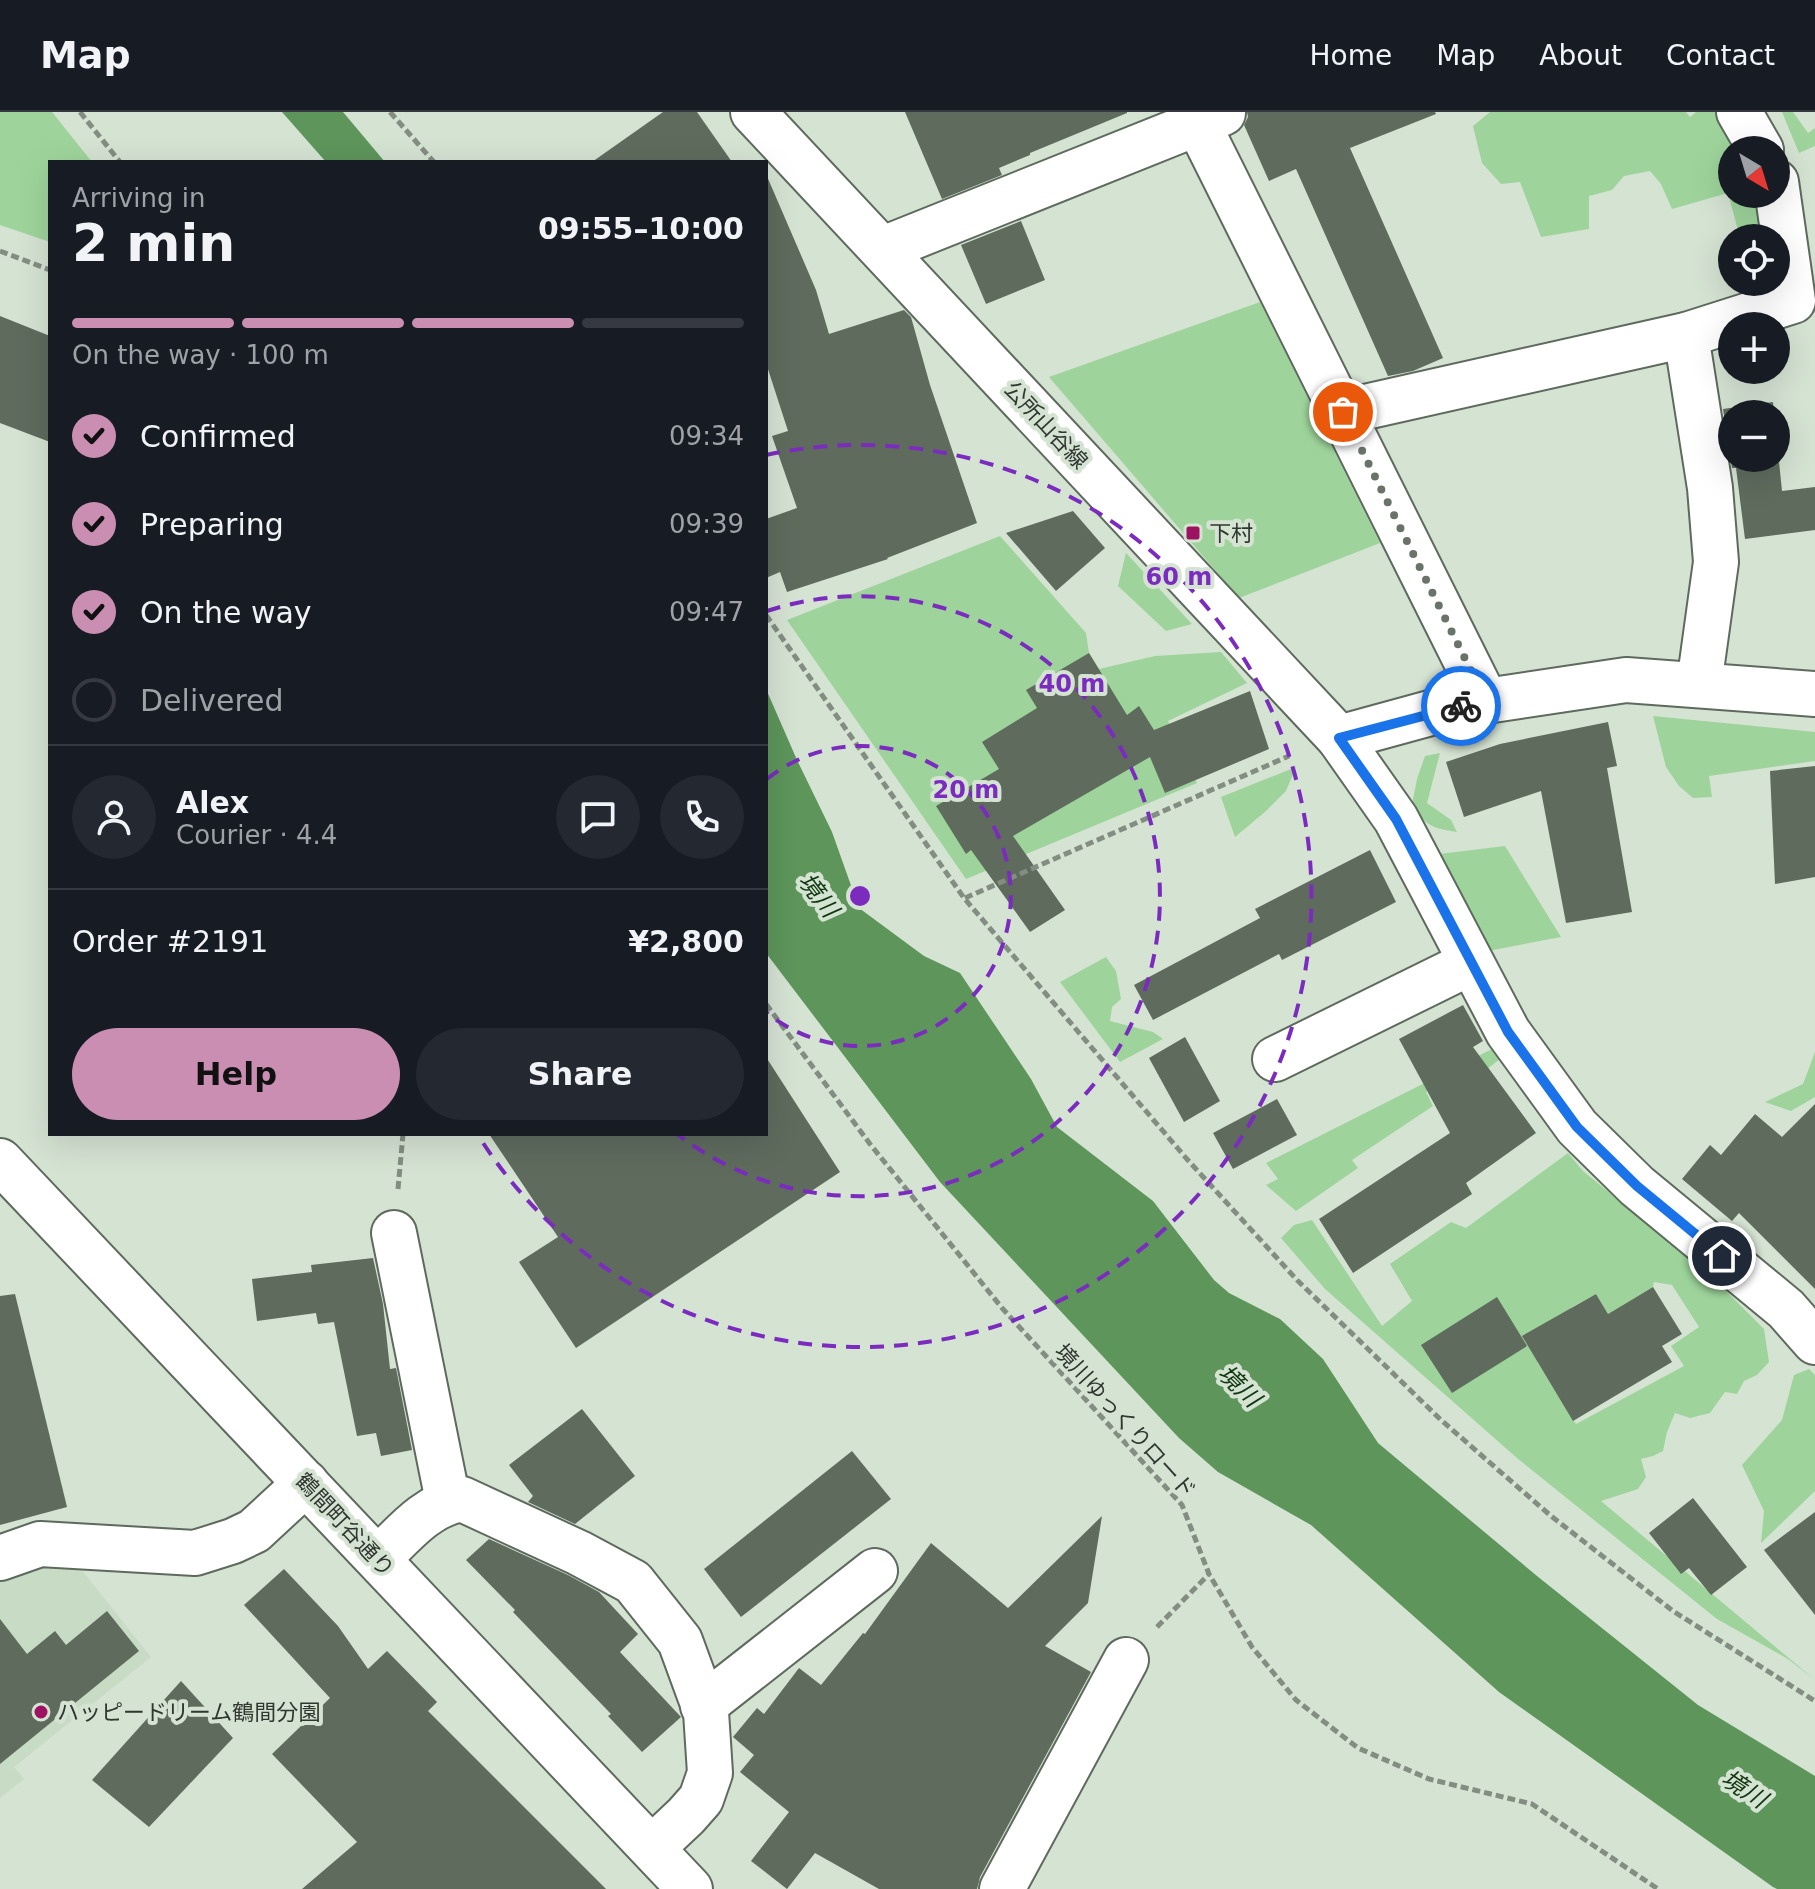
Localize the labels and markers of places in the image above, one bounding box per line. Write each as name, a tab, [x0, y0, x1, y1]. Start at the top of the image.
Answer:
pin	[1309, 378, 1377, 446]
place label: 下村	[1209, 521, 1253, 546]
marker: 下村	[1184, 524, 1202, 542]
centre of rings	[846, 882, 874, 910]
pin	[1688, 1222, 1756, 1290]
place label: ハッピードリーム鶴間分園	[57, 1700, 320, 1725]
marker: ハッピードリーム鶴間分園	[32, 1703, 50, 1721]

